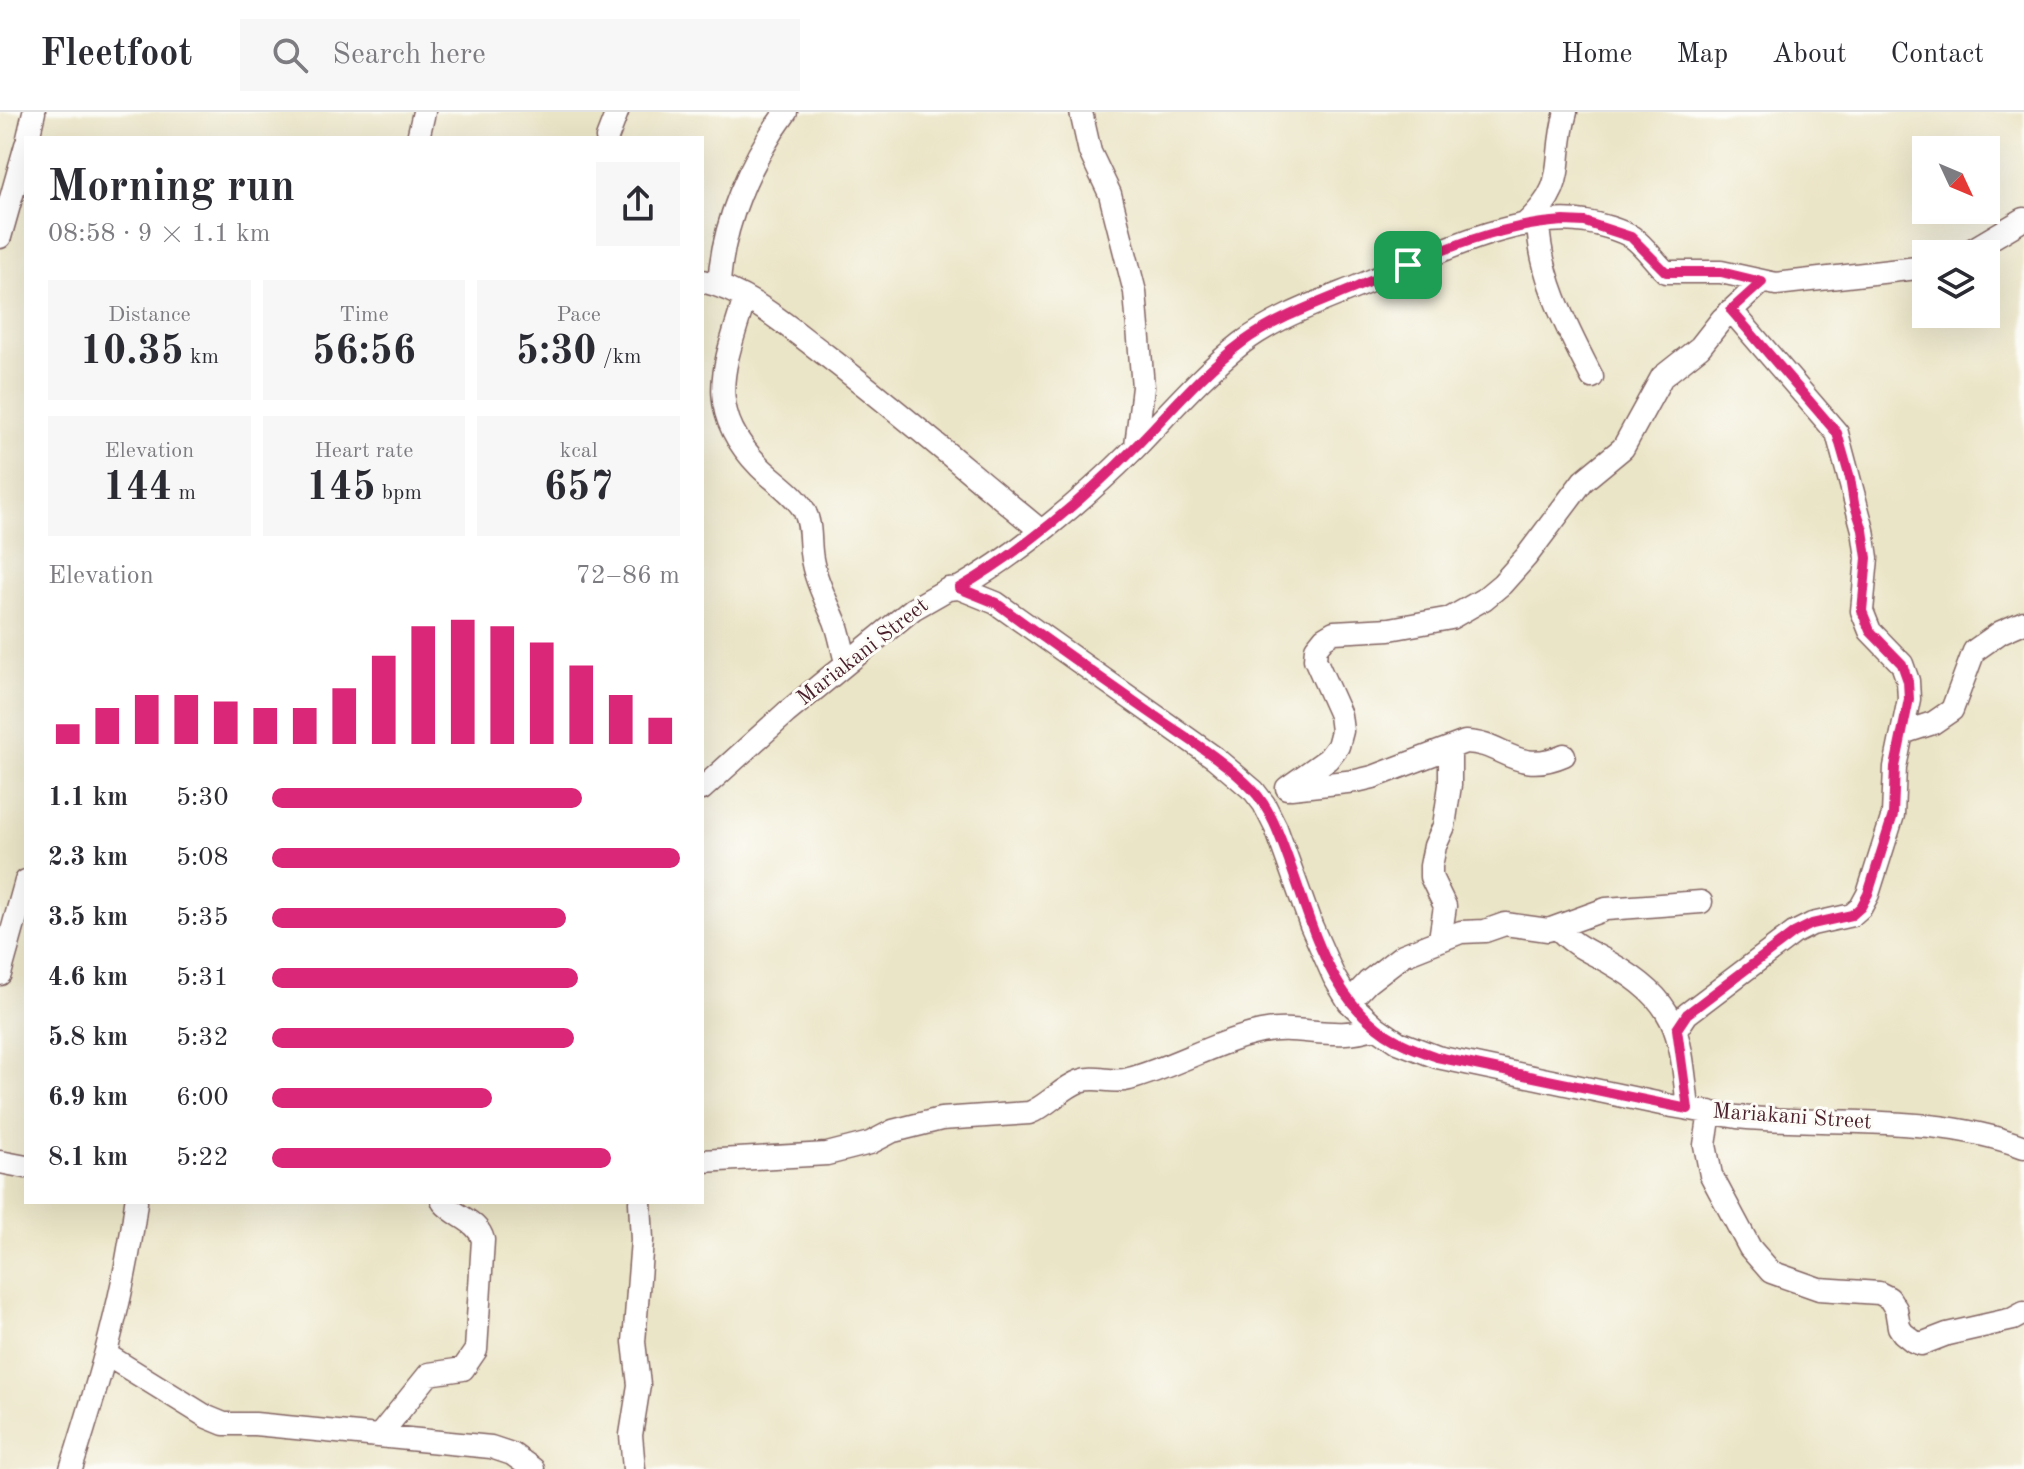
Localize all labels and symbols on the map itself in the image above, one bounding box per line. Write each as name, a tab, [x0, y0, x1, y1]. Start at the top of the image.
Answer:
north arrow	[1912, 136, 2000, 224]
pin	[1374, 231, 1442, 299]
street label: Mariakani Street	[793, 594, 933, 710]
street label: Mariakani Street	[1712, 1100, 1872, 1134]

